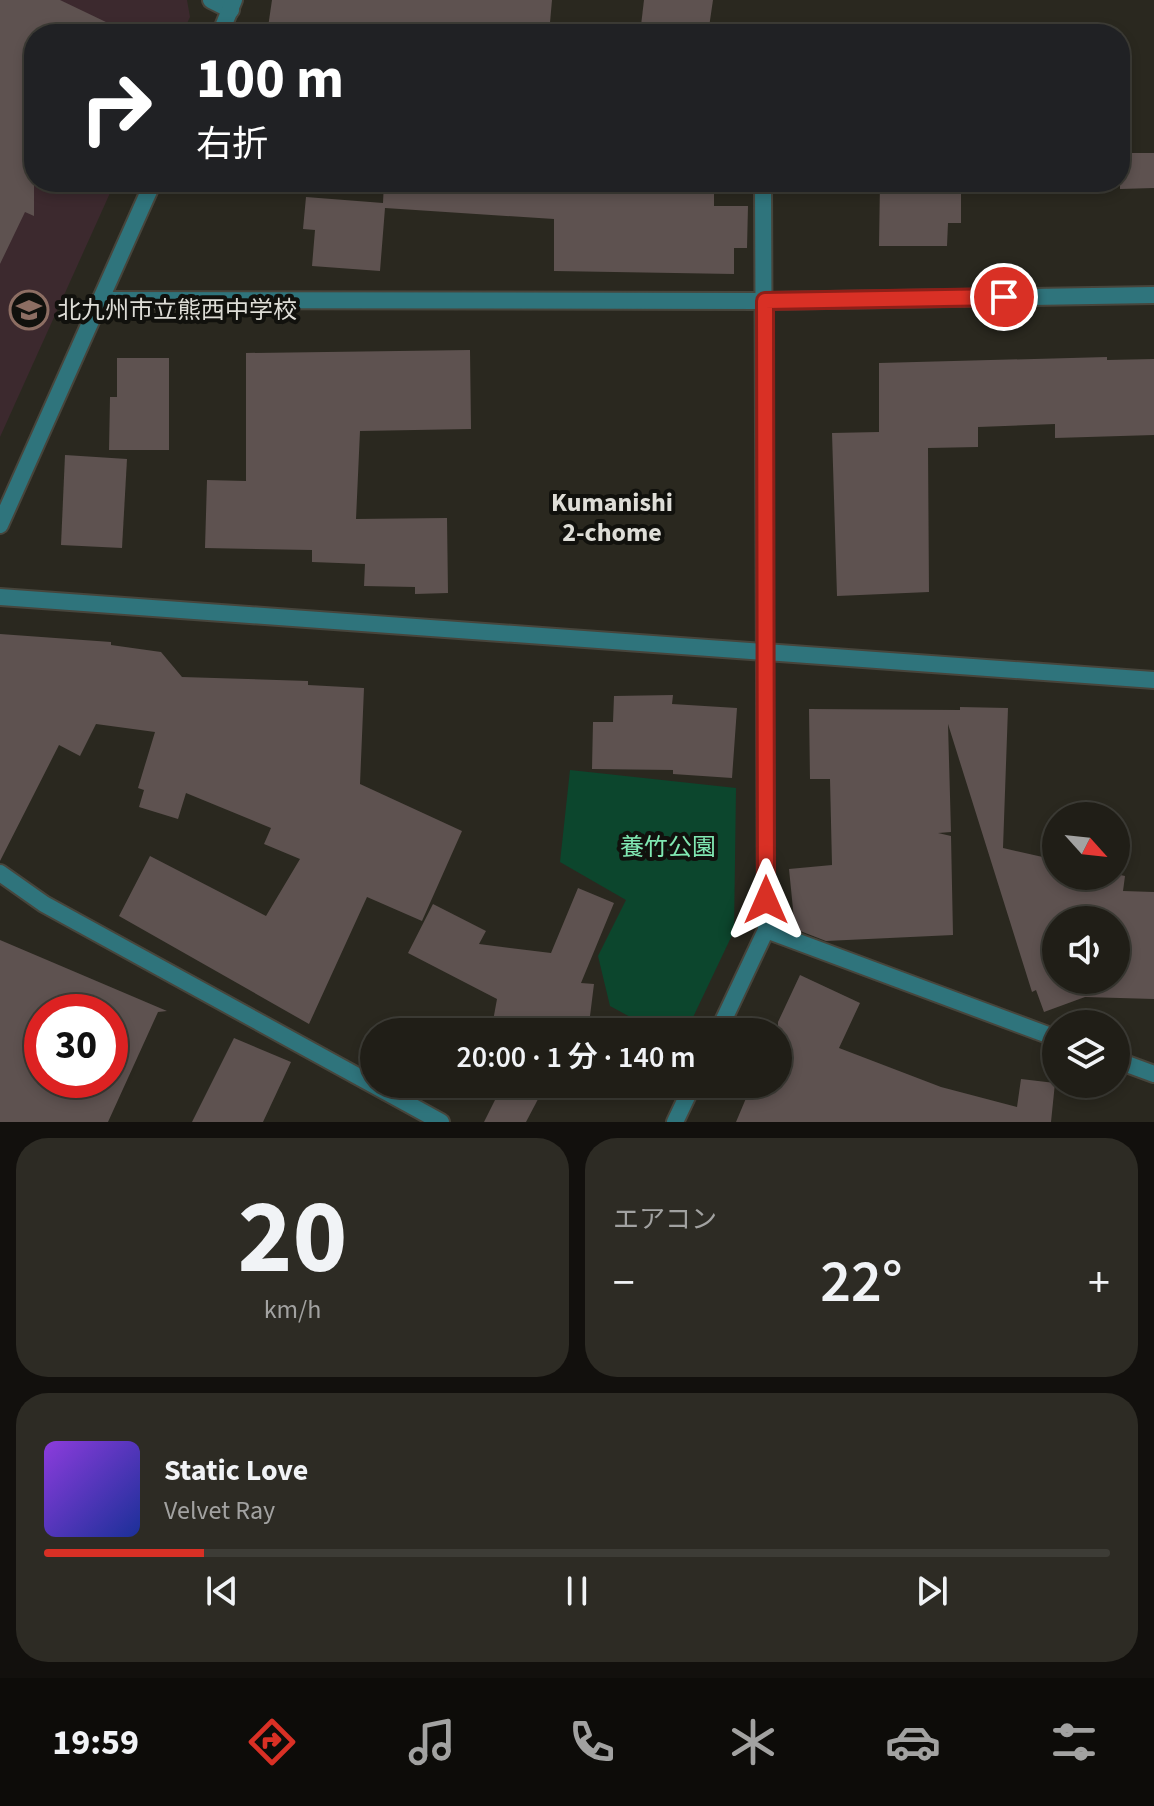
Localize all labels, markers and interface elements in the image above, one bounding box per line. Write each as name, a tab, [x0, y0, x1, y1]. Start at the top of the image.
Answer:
text: 100 m	[196, 40, 344, 119]
icon: right	[64, 56, 168, 160]
text: 右折	[196, 119, 268, 170]
pin	[970, 263, 1038, 331]
icon: arrive	[982, 275, 1026, 319]
school or university icon: 北九州市立熊西中学校	[8, 289, 50, 331]
place label: 北九州市立熊西中学校	[57, 293, 297, 328]
district label: Kumanishi 2-chome	[551, 484, 673, 551]
north arrow	[1042, 802, 1130, 890]
map controls	[1042, 802, 1130, 1098]
park label: 養竹公園	[620, 830, 716, 865]
position arrow	[724, 858, 808, 942]
button: sound	[1042, 906, 1130, 994]
speed limit sign: 30	[24, 994, 128, 1098]
button: layers	[1042, 1010, 1130, 1098]
text: 20:00 · 1 分 · 140 m	[456, 1036, 696, 1079]
text: 20	[238, 1165, 347, 1313]
text: エアコン	[613, 1201, 717, 1238]
text: 22°	[820, 1240, 903, 1325]
text: −	[613, 1252, 635, 1315]
text: +	[1088, 1252, 1110, 1315]
text: km/h	[264, 1291, 321, 1328]
text: Static Love	[164, 1449, 308, 1492]
text: Velvet Ray	[164, 1492, 275, 1529]
icon: previous	[200, 1569, 244, 1613]
icon: pause	[555, 1569, 599, 1613]
icon: next	[910, 1569, 954, 1613]
icon: directions	[244, 1714, 300, 1770]
icon: music	[404, 1714, 460, 1770]
icon: phone	[564, 1714, 620, 1770]
icon: climate	[725, 1714, 781, 1770]
icon: car	[885, 1714, 941, 1770]
icon: filters	[1046, 1714, 1102, 1770]
text: 19:59	[52, 1717, 139, 1768]

